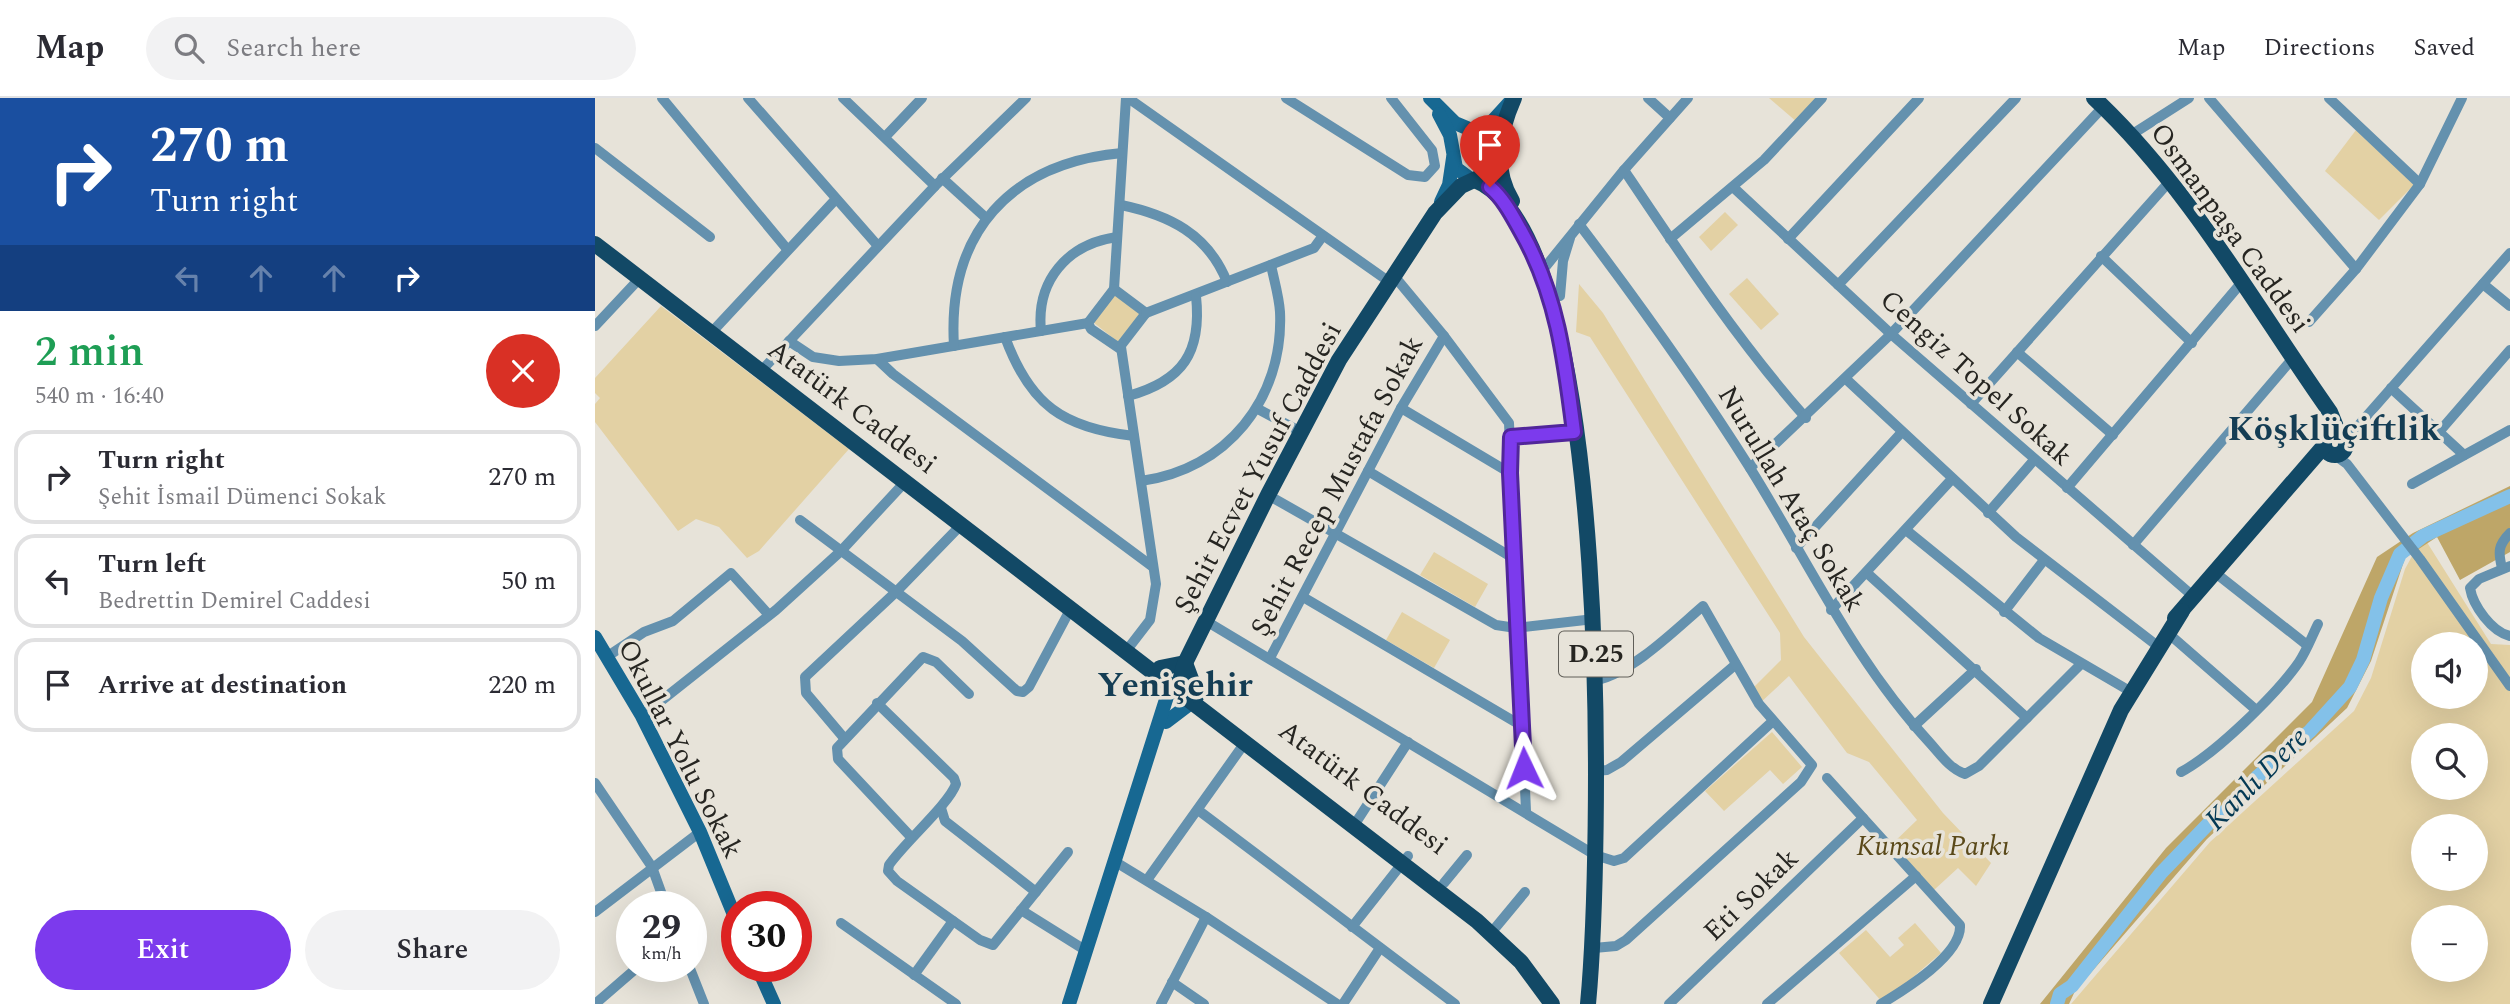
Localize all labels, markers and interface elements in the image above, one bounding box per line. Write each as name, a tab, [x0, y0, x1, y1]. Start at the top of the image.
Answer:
search box	[146, 17, 636, 80]
text: Map	[35, 23, 104, 73]
text: Search here	[226, 28, 361, 68]
icon: search	[170, 29, 208, 67]
text: Map	[2177, 30, 2225, 66]
text: Directions	[2263, 30, 2375, 66]
text: Saved	[2413, 30, 2475, 66]
text: 270 m	[150, 109, 289, 184]
street label: Osmanpaşa Caddesi	[2139, 114, 2321, 342]
pin	[1460, 115, 1520, 187]
icon: right	[35, 126, 126, 217]
icon: arrive	[1471, 126, 1509, 164]
text: Turn right	[150, 177, 298, 226]
icon: left	[169, 259, 207, 297]
icon: ahead	[242, 259, 280, 297]
icon: ahead	[315, 259, 353, 297]
icon: right	[388, 259, 426, 297]
street label: Cengiz Topel Sokak	[1870, 279, 2082, 477]
street label: Şehit Ecvet Yusuf Caddesi	[1163, 314, 1353, 622]
text: 2 min	[35, 321, 144, 384]
street label: Şehit Recep Mustafa Sokak	[1239, 328, 1435, 644]
street label: Atatürk Caddesi	[758, 329, 946, 485]
button: close	[486, 334, 560, 408]
street label: Nurullah Ataç Sokak	[1706, 378, 1876, 620]
text: 540 m · 16:40	[35, 379, 164, 414]
district label: Köşklüçiftlik	[2227, 403, 2441, 456]
text: Turn right	[98, 440, 225, 480]
text: 270 m	[488, 457, 556, 497]
icon: right	[39, 458, 77, 496]
text: Şehit İsmail Dümenci Sokak	[98, 480, 386, 515]
text: Turn left	[98, 544, 206, 584]
text: 50 m	[501, 561, 556, 601]
icon: left	[39, 562, 77, 600]
text: Bedrettin Demirel Caddesi	[98, 584, 371, 619]
street label: Okullar Yolu Sokak	[606, 632, 754, 866]
road number: D.25	[1559, 632, 1633, 676]
map controls	[2411, 632, 2488, 982]
button: sound	[2411, 632, 2488, 709]
district label: Yenişehir	[1097, 659, 1253, 712]
text: Arrive at destination	[98, 665, 347, 705]
text: 220 m	[488, 665, 556, 705]
icon: arrive	[39, 666, 77, 704]
street label: Atatürk Caddesi	[1269, 710, 1457, 866]
water label: Kanlı Dere	[2194, 716, 2320, 842]
button: search	[2411, 723, 2488, 800]
position arrow	[1487, 731, 1561, 805]
button: +	[2411, 814, 2488, 891]
park label: Kumsal Parkı	[1856, 825, 2010, 868]
street label: Eti Sokak	[1693, 838, 1809, 952]
speed limit sign: 30	[721, 891, 812, 982]
text: 29	[642, 901, 681, 954]
button: −	[2411, 905, 2488, 982]
button: Exit	[35, 910, 291, 990]
button: Share	[305, 910, 560, 990]
text: km/h	[641, 940, 682, 967]

